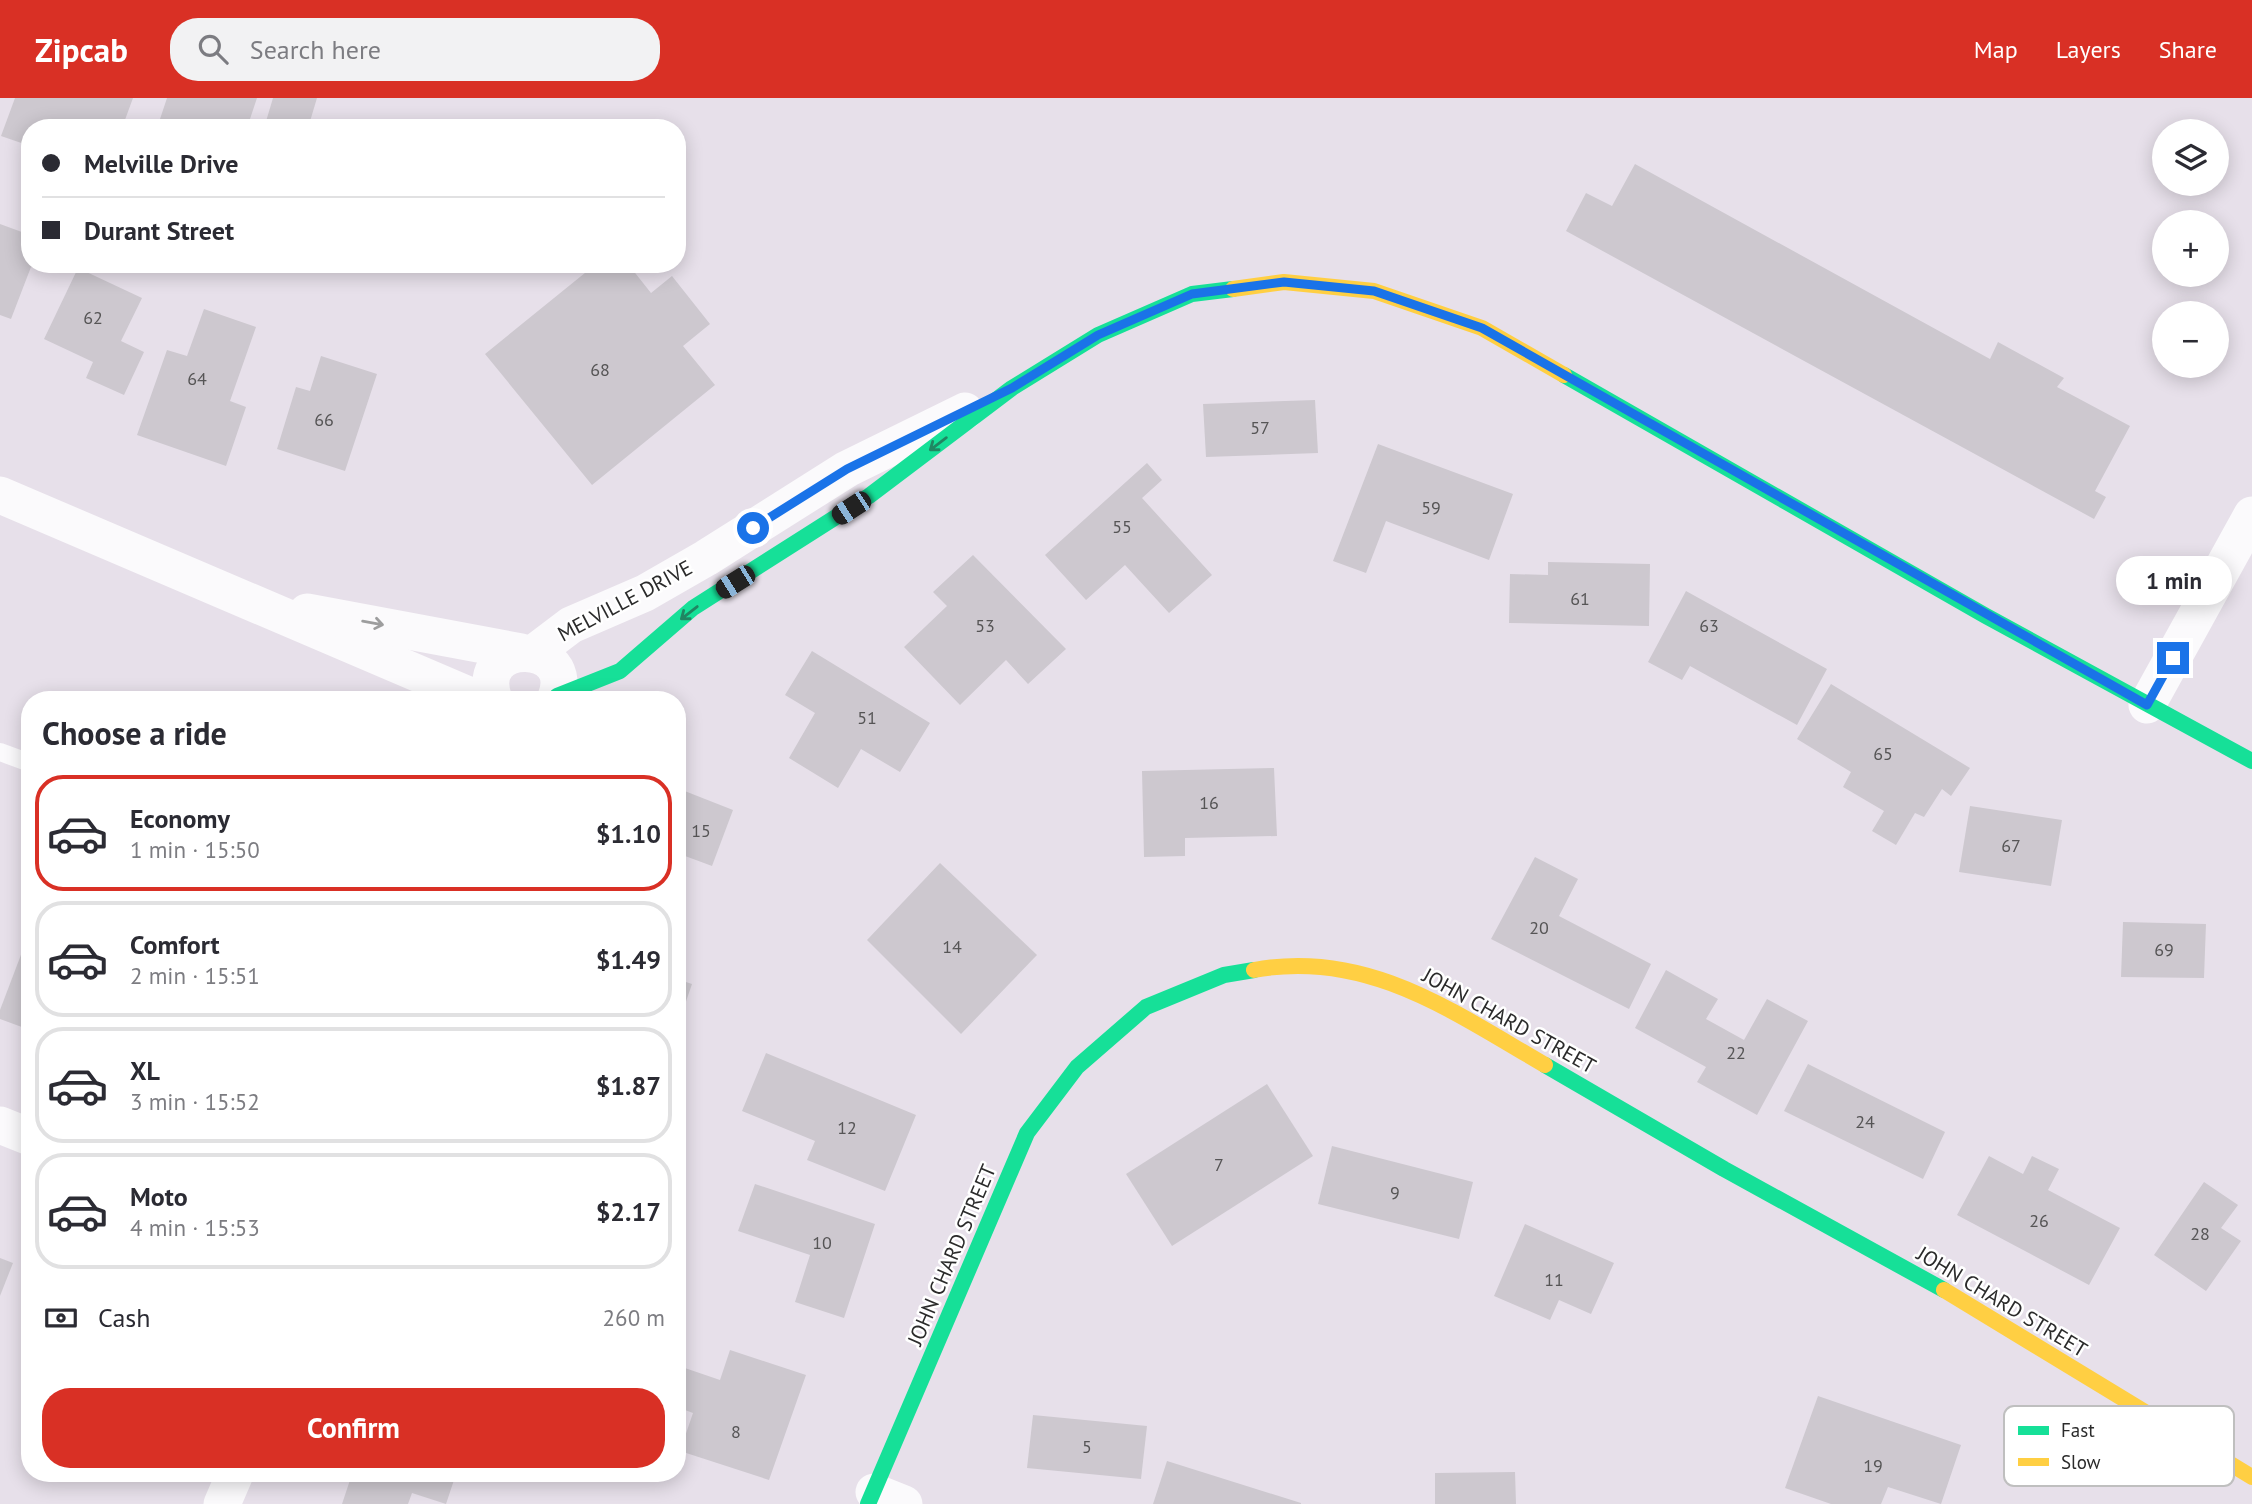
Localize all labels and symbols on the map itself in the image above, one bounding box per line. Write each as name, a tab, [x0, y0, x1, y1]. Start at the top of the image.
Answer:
house number: 62	[83, 306, 103, 329]
house number: 68	[590, 358, 610, 381]
house number: 64	[187, 367, 207, 390]
house number: 66	[314, 408, 334, 431]
house number: 57	[1250, 416, 1270, 439]
one-way arrow	[929, 437, 948, 452]
car	[828, 488, 875, 528]
house number: 59	[1421, 496, 1441, 519]
route start	[737, 512, 769, 544]
house number: 55	[1112, 515, 1132, 538]
street label: MELVILLE DRIVE	[553, 554, 697, 647]
callout: 1 min	[2115, 556, 2231, 606]
car	[712, 562, 759, 602]
house number: 61	[1570, 587, 1590, 610]
one-way arrow	[680, 605, 698, 620]
house number: 53	[975, 614, 995, 637]
house number: 63	[1699, 614, 1719, 637]
one-way arrow	[361, 617, 384, 630]
route end	[2157, 642, 2189, 674]
house number: 51	[857, 706, 877, 729]
house number: 65	[1873, 742, 1893, 765]
house number: 16	[1199, 791, 1219, 814]
house number: 15	[691, 819, 711, 842]
house number: 67	[2001, 834, 2021, 857]
house number: 20	[1529, 916, 1549, 939]
house number: 14	[942, 935, 962, 958]
house number: 69	[2154, 938, 2174, 961]
street label: JOHN CHARD STREET	[1417, 961, 1601, 1080]
house number: 22	[1726, 1041, 1746, 1064]
house number: 24	[1855, 1110, 1875, 1133]
house number: 12	[837, 1116, 857, 1139]
house number: 7	[1214, 1153, 1224, 1176]
street label: JOHN CHARD STREET	[901, 1160, 1002, 1350]
house number: 9	[1390, 1181, 1400, 1204]
house number: 26	[2029, 1209, 2049, 1232]
house number: 28	[2190, 1222, 2210, 1245]
house number: 10	[812, 1231, 832, 1254]
street label: JOHN CHARD STREET	[1911, 1240, 2093, 1363]
house number: 11	[1544, 1268, 1564, 1291]
legend	[2004, 1406, 2234, 1486]
text: Fast	[2061, 1418, 2095, 1442]
house number: 8	[731, 1420, 741, 1443]
house number: 5	[1082, 1435, 1092, 1458]
text: Slow	[2061, 1450, 2101, 1474]
house number: 19	[1863, 1454, 1883, 1477]

